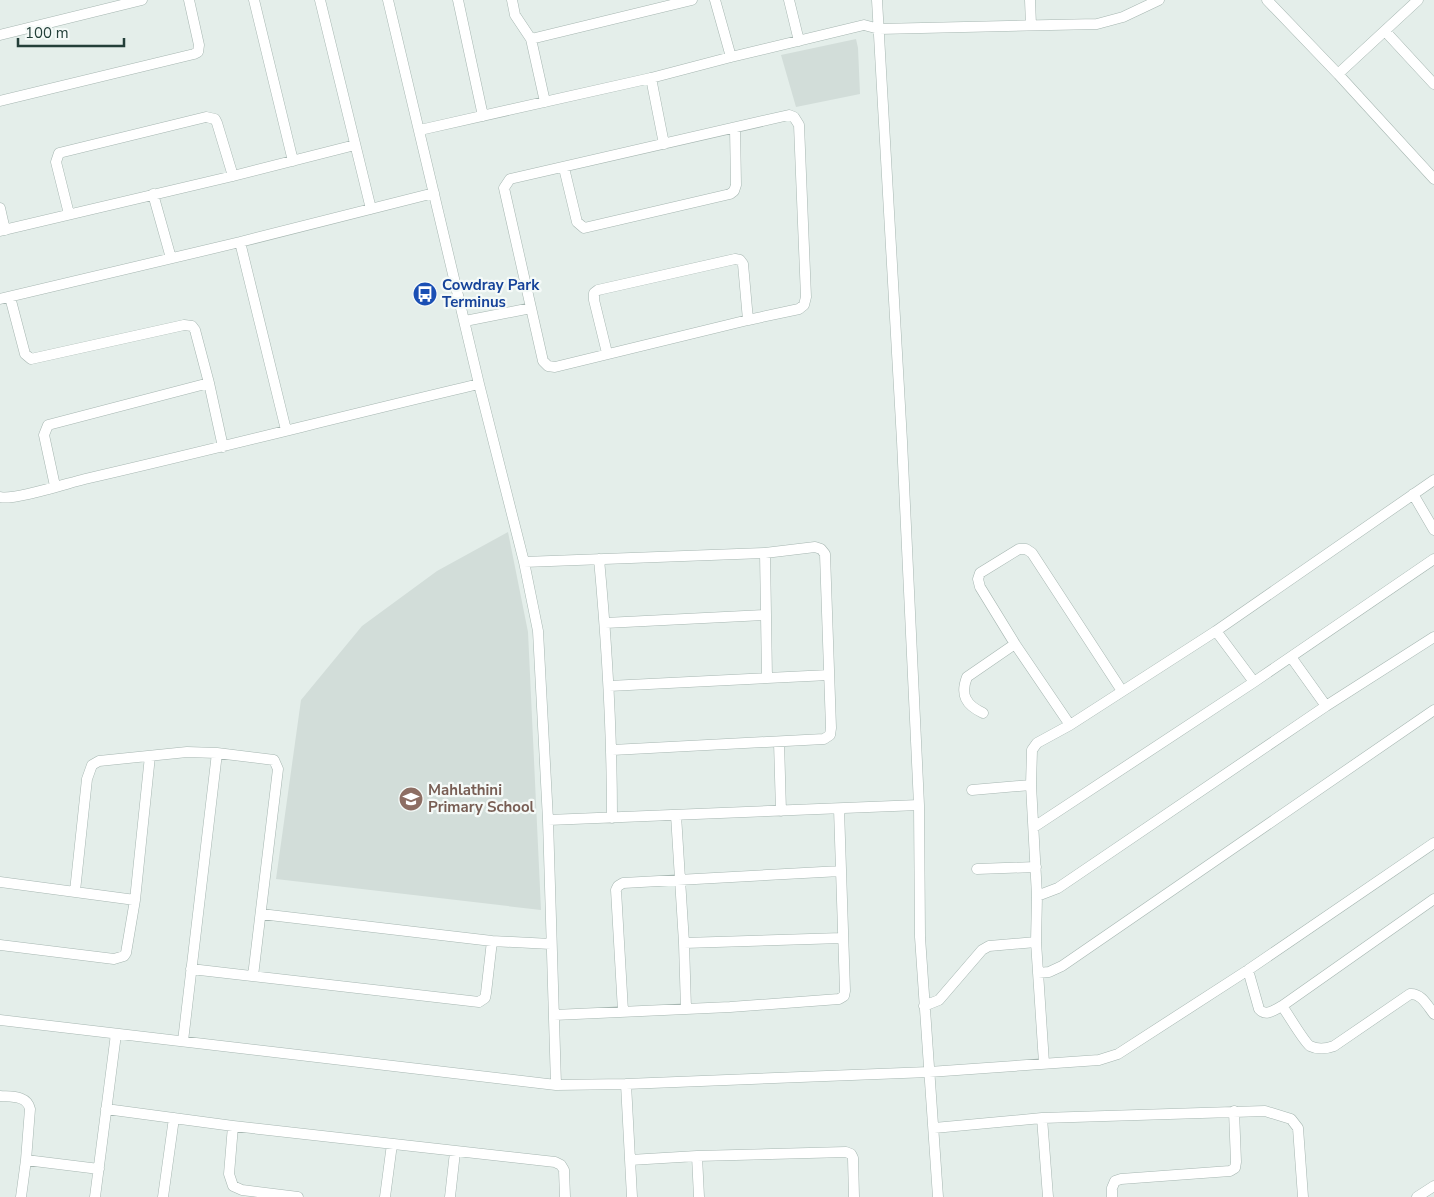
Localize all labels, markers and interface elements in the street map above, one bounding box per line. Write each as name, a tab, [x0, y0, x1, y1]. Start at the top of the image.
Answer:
scale bar	[18, 15, 124, 47]
text: 100 m	[25, 23, 69, 43]
place label: Cowdray Park Terminus	[442, 275, 540, 312]
bus stop icon: Cowdray Park Terminus	[412, 281, 438, 307]
place label: Mahlathini Primary School	[428, 780, 535, 817]
school or university icon: Mahlathini Primary School	[398, 786, 424, 812]

